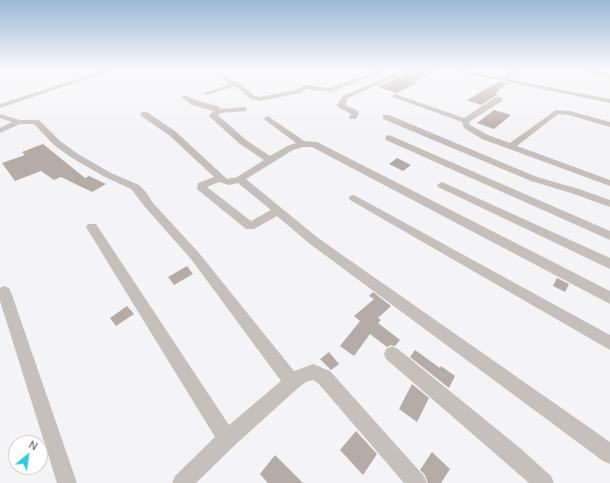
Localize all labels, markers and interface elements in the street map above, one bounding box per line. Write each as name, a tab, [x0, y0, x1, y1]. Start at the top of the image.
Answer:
north arrow	[8, 435, 48, 475]
text: N	[26, 436, 41, 453]

